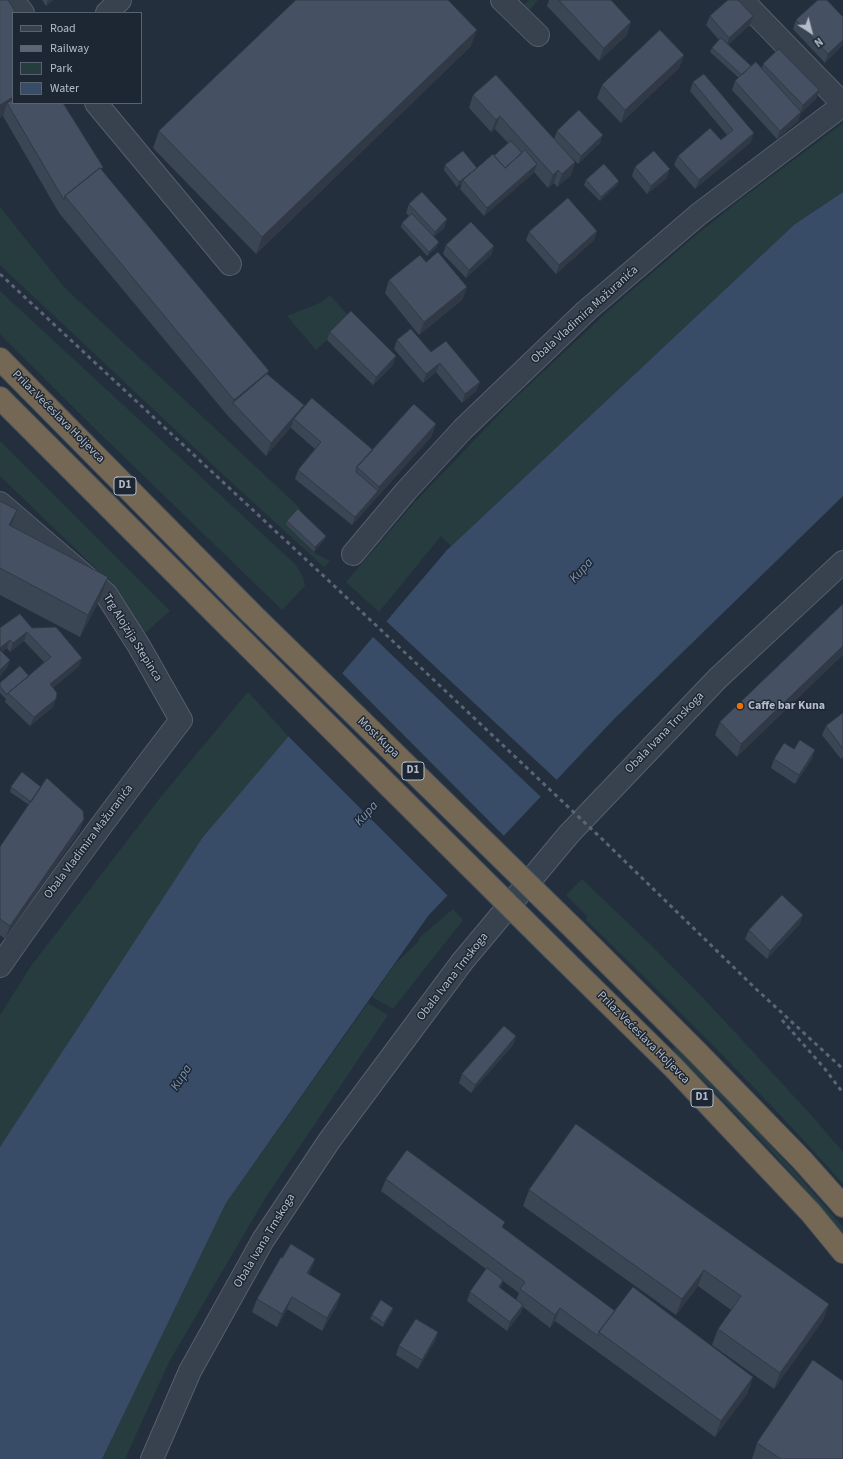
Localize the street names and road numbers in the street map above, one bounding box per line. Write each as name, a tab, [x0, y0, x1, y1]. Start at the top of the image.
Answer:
street label: Obala Vladimira Mažuranića	[528, 263, 642, 367]
street label: Prilaz Većeslava Holjevca	[9, 368, 107, 466]
road number: D1	[114, 477, 136, 495]
street label: Trg Alojzija Stepinca	[99, 592, 165, 684]
street label: Obala Ivana Trnskoga	[623, 689, 707, 777]
street label: Most Kupa	[354, 715, 402, 761]
road number: D1	[402, 762, 424, 780]
street label: Obala Vladimira Mažuranića	[41, 782, 137, 902]
street label: Obala Ivana Trnskoga	[414, 930, 492, 1024]
street label: Prilaz Većeslava Holjevca	[594, 989, 692, 1087]
road number: D1	[691, 1089, 713, 1107]
street label: Obala Ivana Trnskoga	[231, 1191, 299, 1291]

